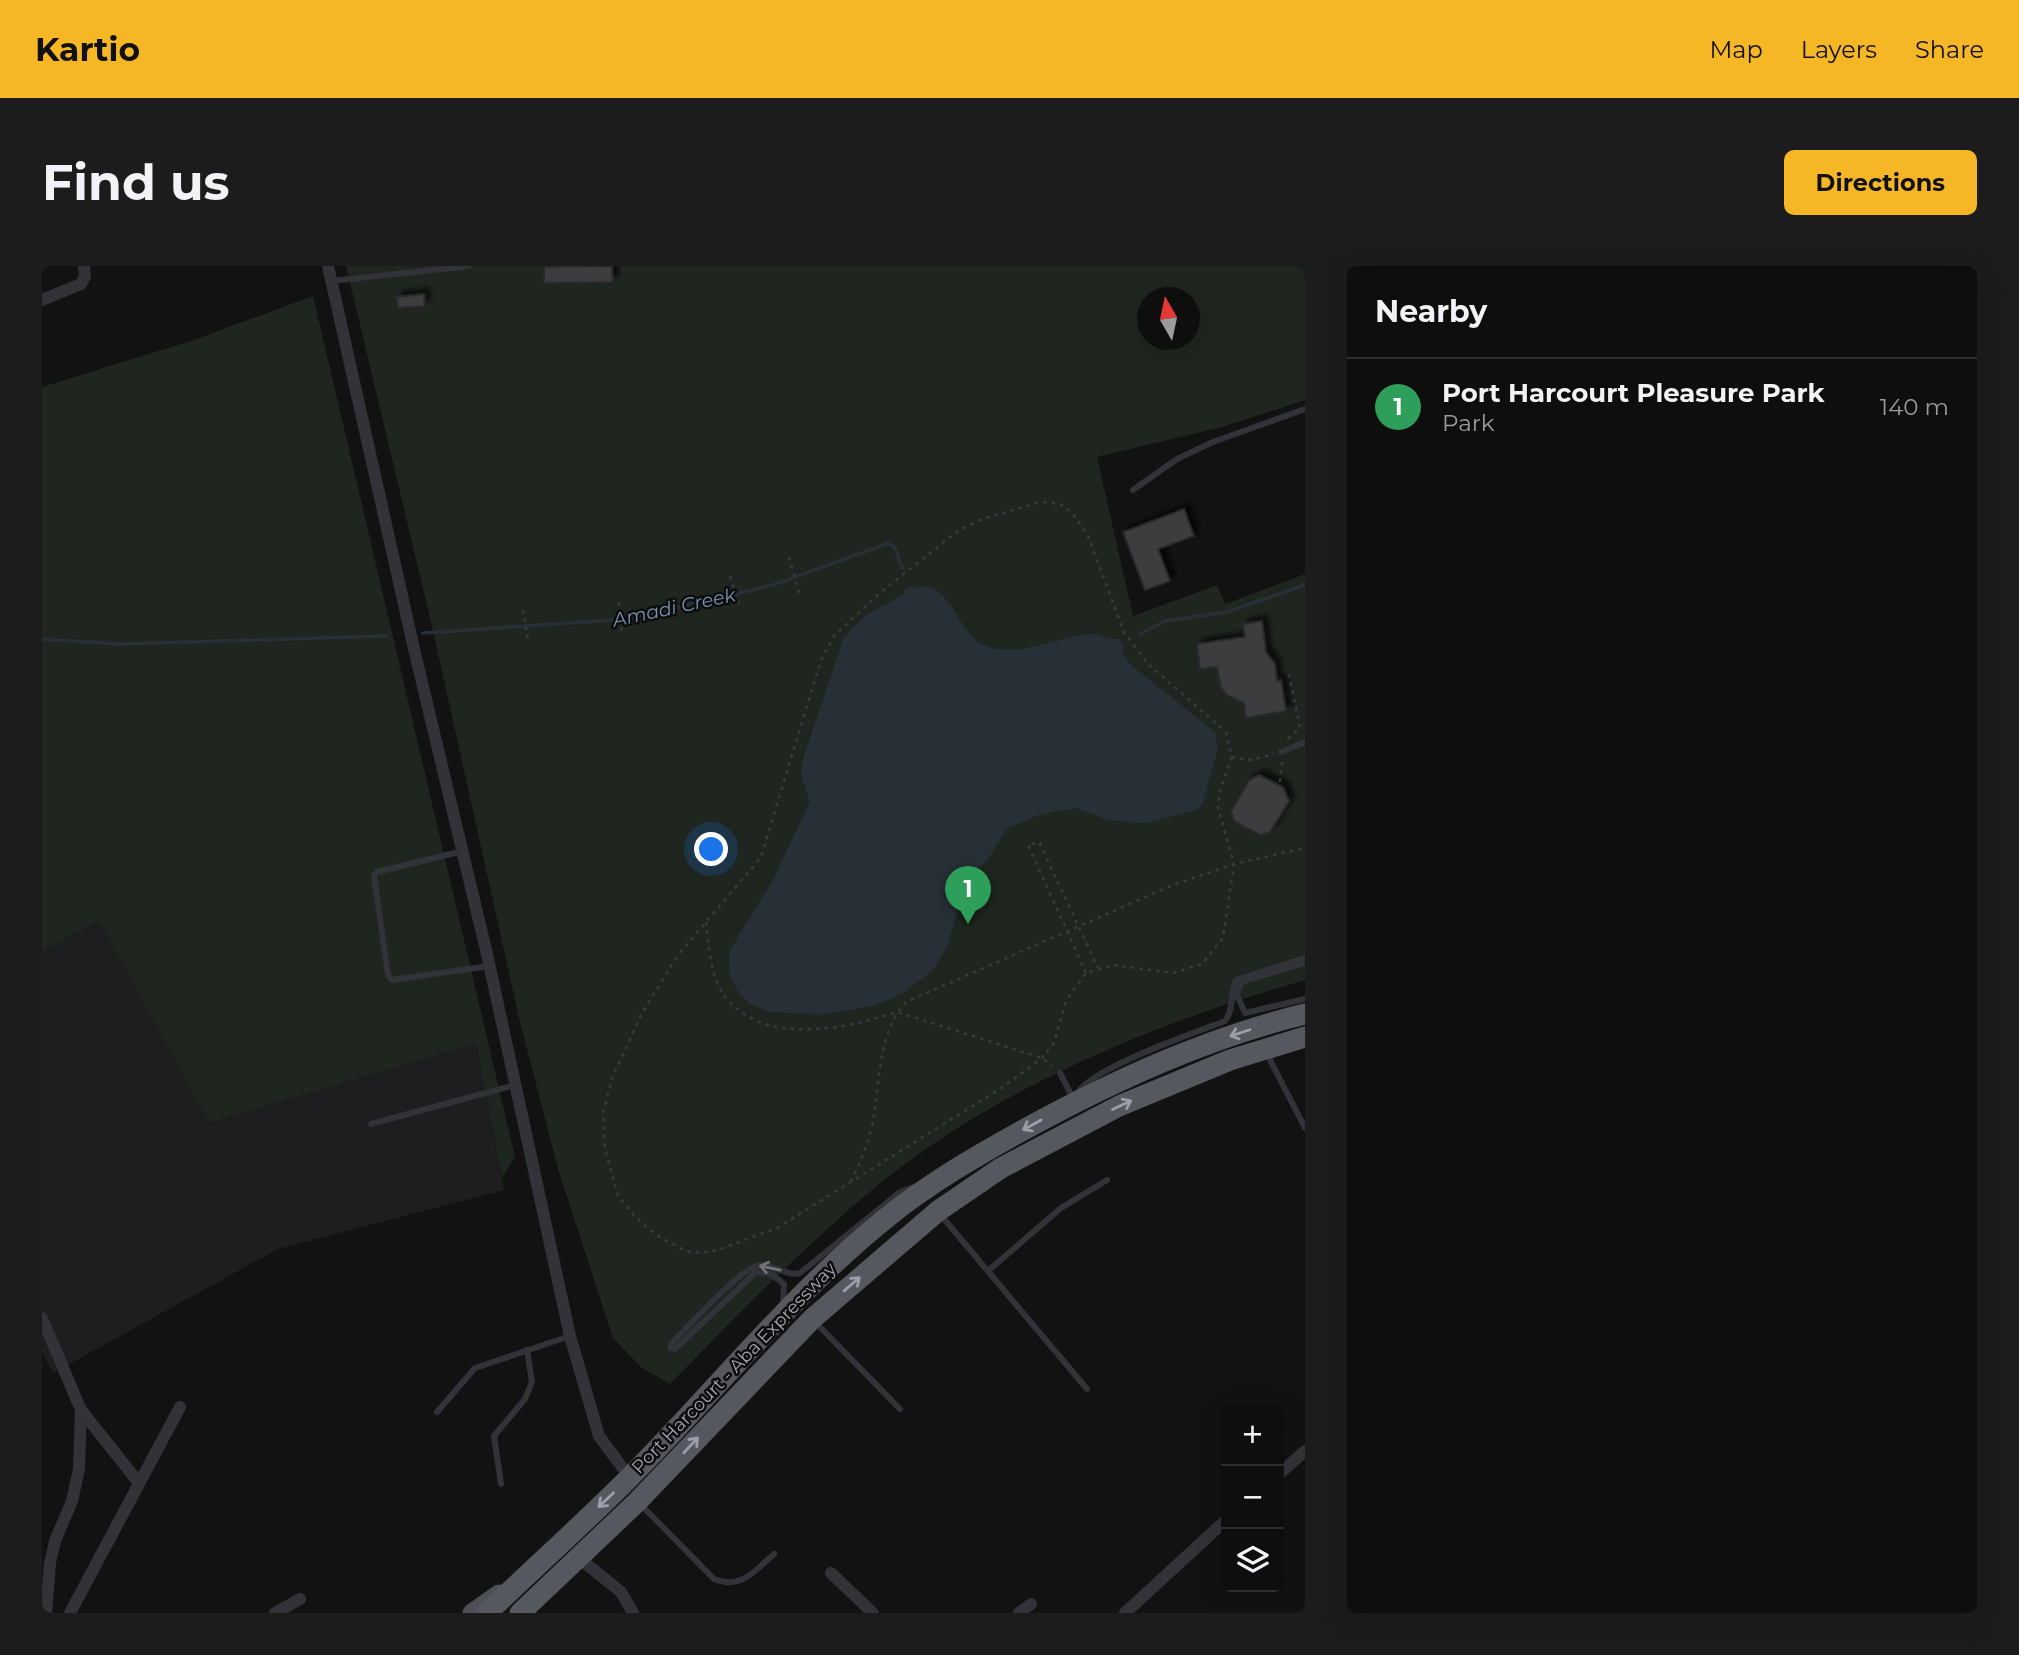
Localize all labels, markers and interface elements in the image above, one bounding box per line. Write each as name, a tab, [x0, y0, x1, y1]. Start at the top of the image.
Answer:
text: Kartio	[35, 29, 140, 69]
text: Map	[1709, 35, 1763, 64]
text: Layers	[1801, 35, 1877, 64]
text: Share	[1915, 35, 1984, 64]
button: Directions	[1784, 150, 1977, 215]
text: Find us	[42, 153, 230, 212]
north arrow	[1137, 287, 1200, 350]
text: Nearby	[1375, 293, 1487, 330]
text: Port Harcourt Pleasure Park	[1442, 377, 1825, 409]
text: 1	[1393, 393, 1403, 421]
text: 140 m	[1880, 393, 1949, 421]
text: Park	[1442, 409, 1495, 437]
water label: Amadi Creek	[610, 583, 738, 632]
your location	[694, 832, 728, 866]
pin: 1	[945, 866, 991, 924]
one-way arrow	[1229, 1028, 1251, 1041]
one-way arrow	[1111, 1098, 1132, 1111]
one-way arrow	[1022, 1119, 1043, 1132]
street label: Port Harcourt - Aba Expressway	[627, 1258, 841, 1478]
one-way arrow	[759, 1261, 782, 1274]
one-way arrow	[842, 1276, 860, 1292]
map controls	[1221, 1403, 1284, 1592]
button: +	[1221, 1403, 1284, 1466]
one-way arrow	[683, 1436, 699, 1454]
button: −	[1221, 1466, 1284, 1529]
one-way arrow	[598, 1491, 615, 1508]
button: layers	[1221, 1529, 1284, 1592]

